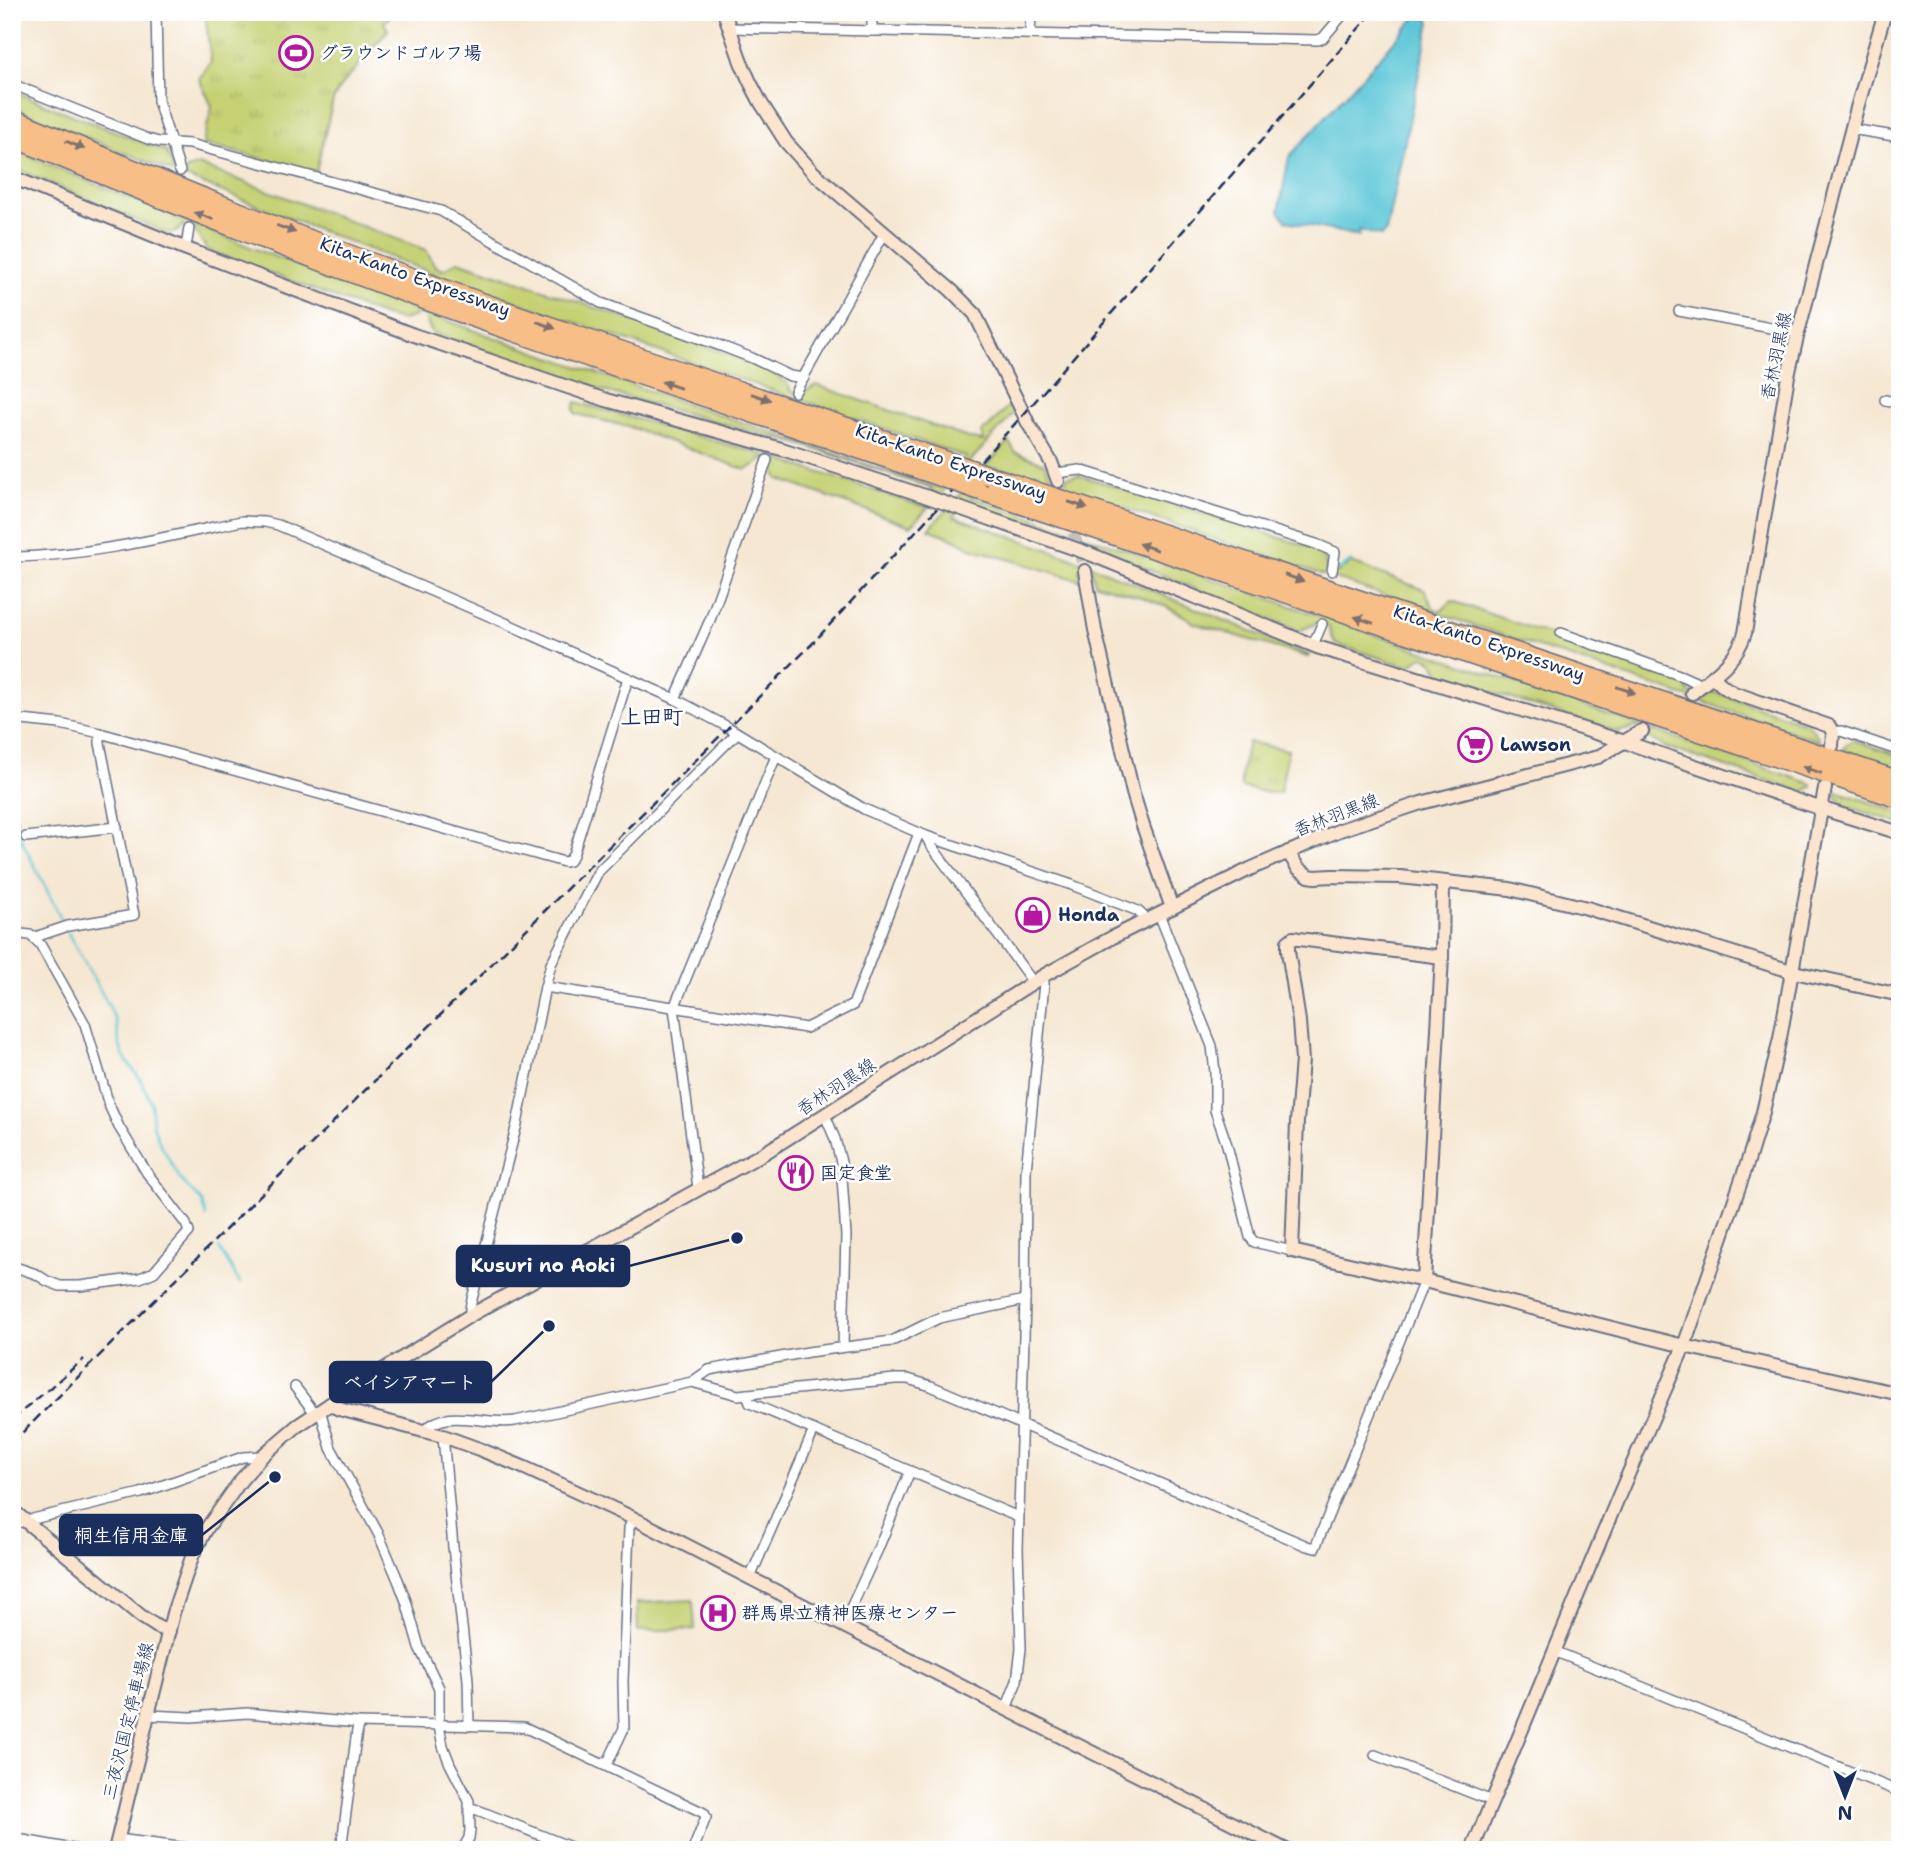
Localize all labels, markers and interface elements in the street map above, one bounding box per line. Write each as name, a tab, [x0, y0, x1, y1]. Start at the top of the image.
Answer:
sports icon: グラウンドゴルフ場	[277, 34, 315, 72]
place label: グラウンドゴルフ場	[320, 41, 481, 65]
one-way arrow	[65, 139, 85, 151]
one-way arrow	[193, 210, 214, 221]
one-way arrow	[276, 224, 297, 235]
street label: Kita-Kanto Expressway	[316, 231, 514, 323]
street label: 香林羽黒線	[1755, 309, 1797, 403]
one-way arrow	[535, 320, 556, 331]
one-way arrow	[660, 379, 681, 390]
one-way arrow	[751, 393, 772, 403]
street label: Kita-Kanto Expressway	[852, 418, 1050, 506]
one-way arrow	[1068, 500, 1089, 511]
one-way arrow	[1137, 541, 1158, 552]
one-way arrow	[1284, 573, 1305, 584]
street label: Kita-Kanto Expressway	[1390, 599, 1588, 687]
one-way arrow	[1353, 614, 1374, 624]
one-way arrow	[1615, 685, 1636, 696]
district label: 上田町	[621, 703, 684, 731]
supermarket icon: Lawson	[1456, 726, 1494, 764]
place label: Lawson	[1500, 733, 1571, 757]
one-way arrow	[1801, 764, 1822, 775]
street label: 香林羽黒線	[1290, 788, 1382, 842]
shop icon: Honda	[1014, 896, 1052, 934]
place label: Honda	[1058, 903, 1120, 927]
street label: 香林羽黒線	[792, 1052, 880, 1122]
restaurant icon: 国定食堂	[777, 1154, 815, 1192]
place label: 国定食堂	[820, 1161, 892, 1185]
callout: Kusuri no Aoki	[457, 1246, 629, 1286]
text: Kusuri no Aoki	[471, 1253, 615, 1278]
callout: ベイシアマート	[330, 1362, 491, 1402]
text: ベイシアマート	[343, 1370, 477, 1395]
callout: 桐生信用金庫	[60, 1515, 202, 1555]
text: 桐生信用金庫	[74, 1523, 188, 1548]
hospital icon: 群馬県立精神医療センター	[699, 1594, 737, 1632]
place label: 群馬県立精神医療センター	[742, 1601, 958, 1625]
street label: 三夜沢国定停車場線	[97, 1640, 159, 1802]
north arrow	[1811, 1760, 1881, 1830]
text: N	[1837, 1800, 1853, 1825]

